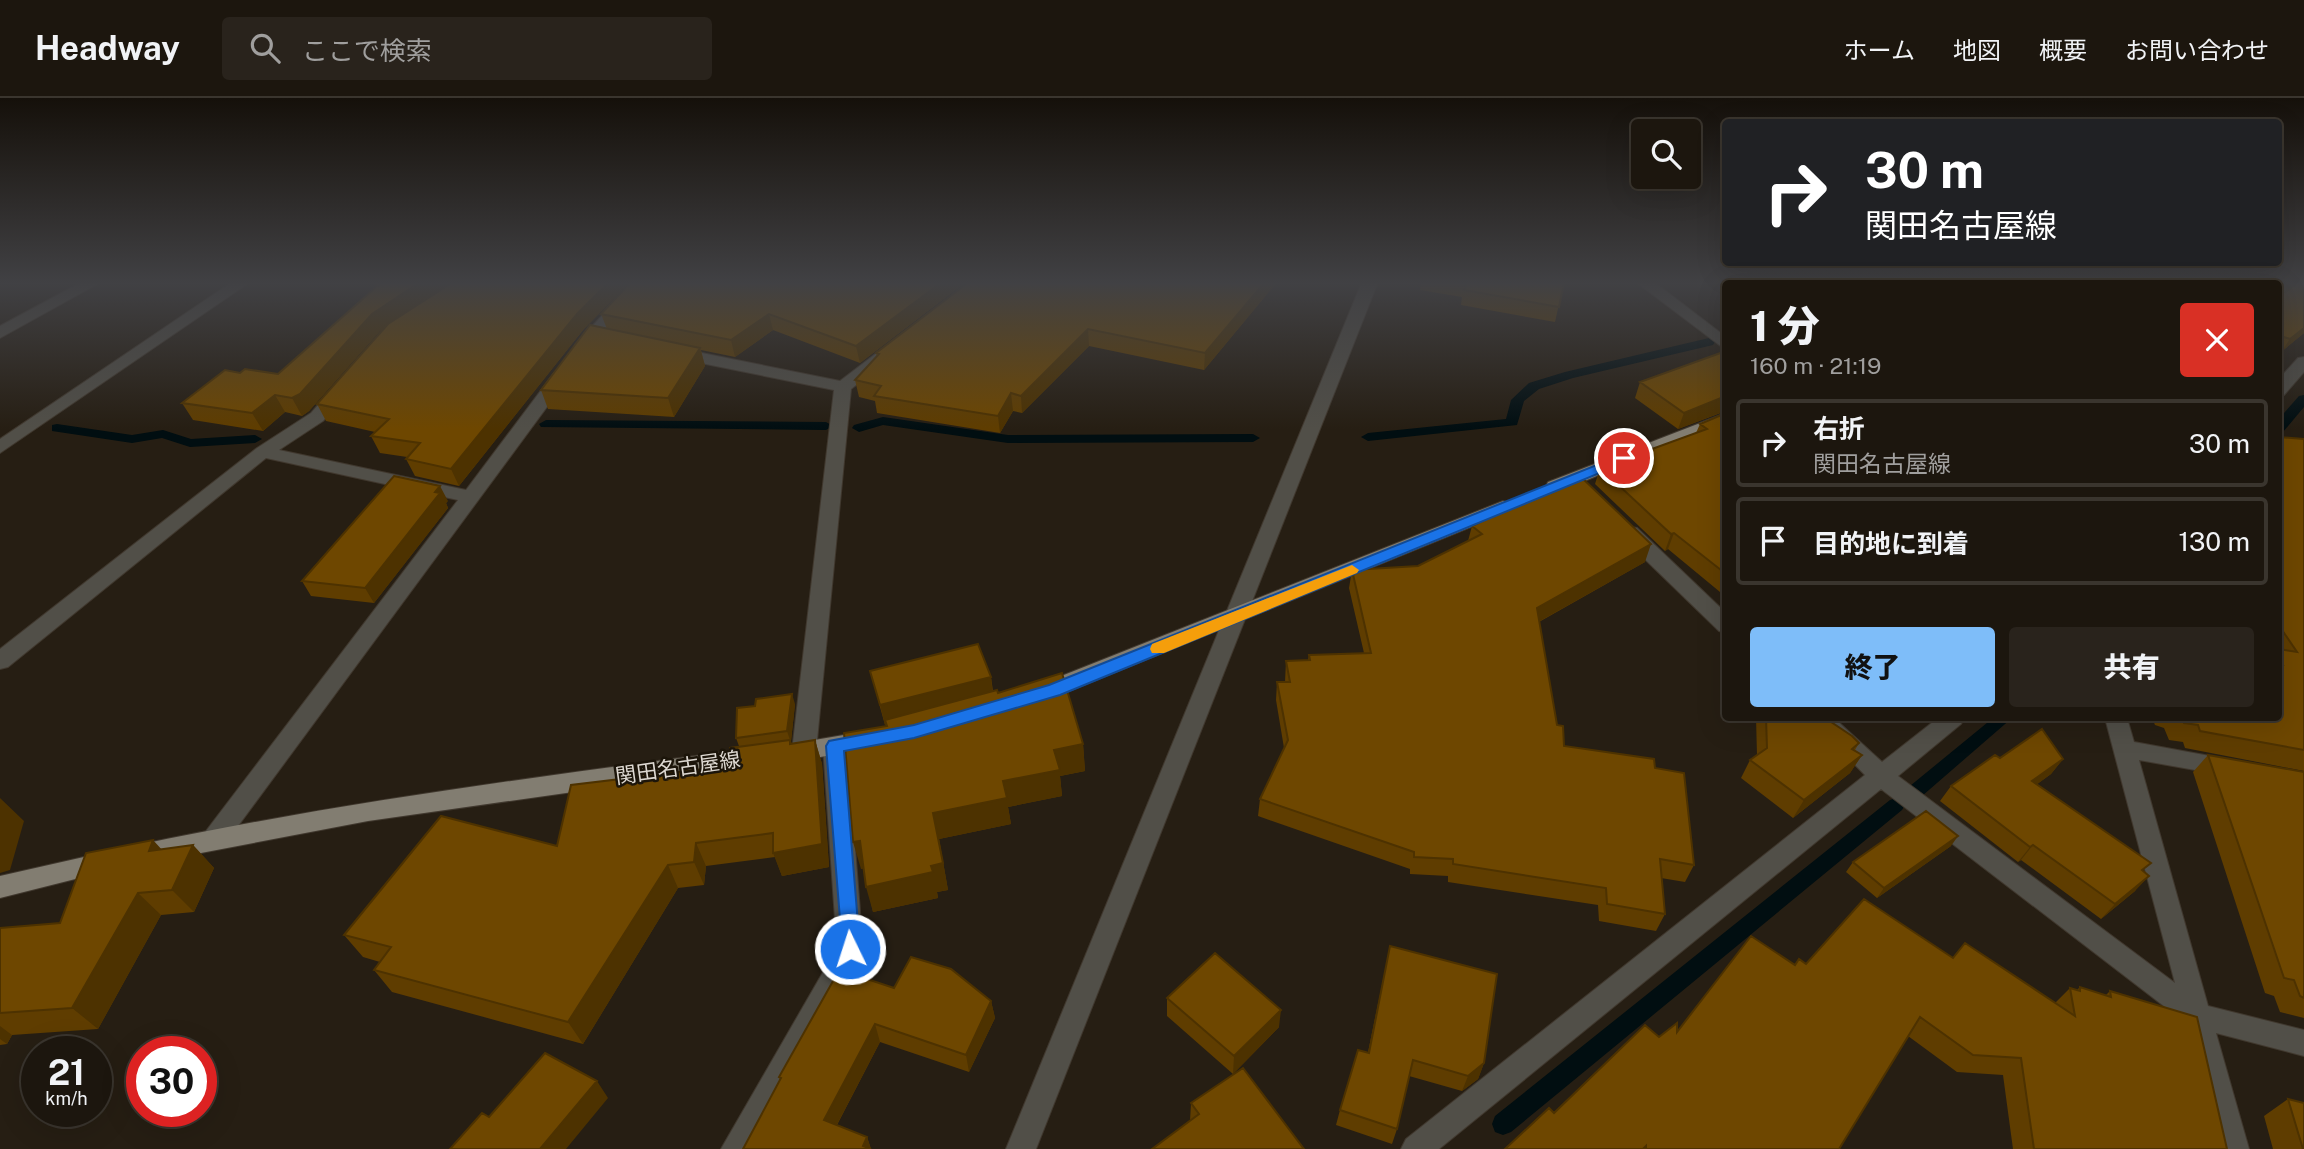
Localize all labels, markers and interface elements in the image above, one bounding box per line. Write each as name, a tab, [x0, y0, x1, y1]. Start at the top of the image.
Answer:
search box	[222, 17, 712, 80]
text: Headway	[35, 29, 180, 67]
icon: search	[246, 29, 284, 67]
text: ここで検索	[302, 35, 432, 66]
text: ホーム	[1844, 36, 1915, 64]
text: 地図	[1953, 36, 2001, 64]
text: 概要	[2039, 36, 2087, 64]
text: お問い合わせ	[2125, 36, 2269, 64]
map controls	[1631, 119, 1701, 189]
button: search	[1631, 119, 1701, 189]
text: 30 m	[1865, 141, 1984, 199]
icon: right	[1750, 147, 1841, 238]
text: 関田名古屋線	[1865, 207, 2057, 244]
text: 1 分	[1750, 301, 1820, 350]
button: close	[2180, 303, 2254, 377]
text: 160 m · 21:19	[1750, 352, 1881, 379]
text: 右折	[1813, 413, 1865, 444]
icon: right	[1754, 424, 1792, 462]
pin	[1594, 428, 1654, 488]
text: 30 m	[2189, 428, 2250, 459]
icon: arrive	[1605, 439, 1643, 477]
text: 関田名古屋線	[1813, 450, 1951, 477]
icon: arrive	[1754, 522, 1792, 560]
text: 130 m	[2178, 526, 2250, 557]
text: 目的地に到着	[1813, 528, 1969, 559]
button: 終了	[1750, 627, 1995, 707]
button: 共有	[2009, 627, 2254, 707]
street label: 関田名古屋線	[614, 746, 742, 789]
position arrow	[813, 912, 887, 986]
speed limit sign: 30	[126, 1036, 217, 1127]
text: 21	[48, 1052, 85, 1093]
text: km/h	[45, 1088, 88, 1109]

